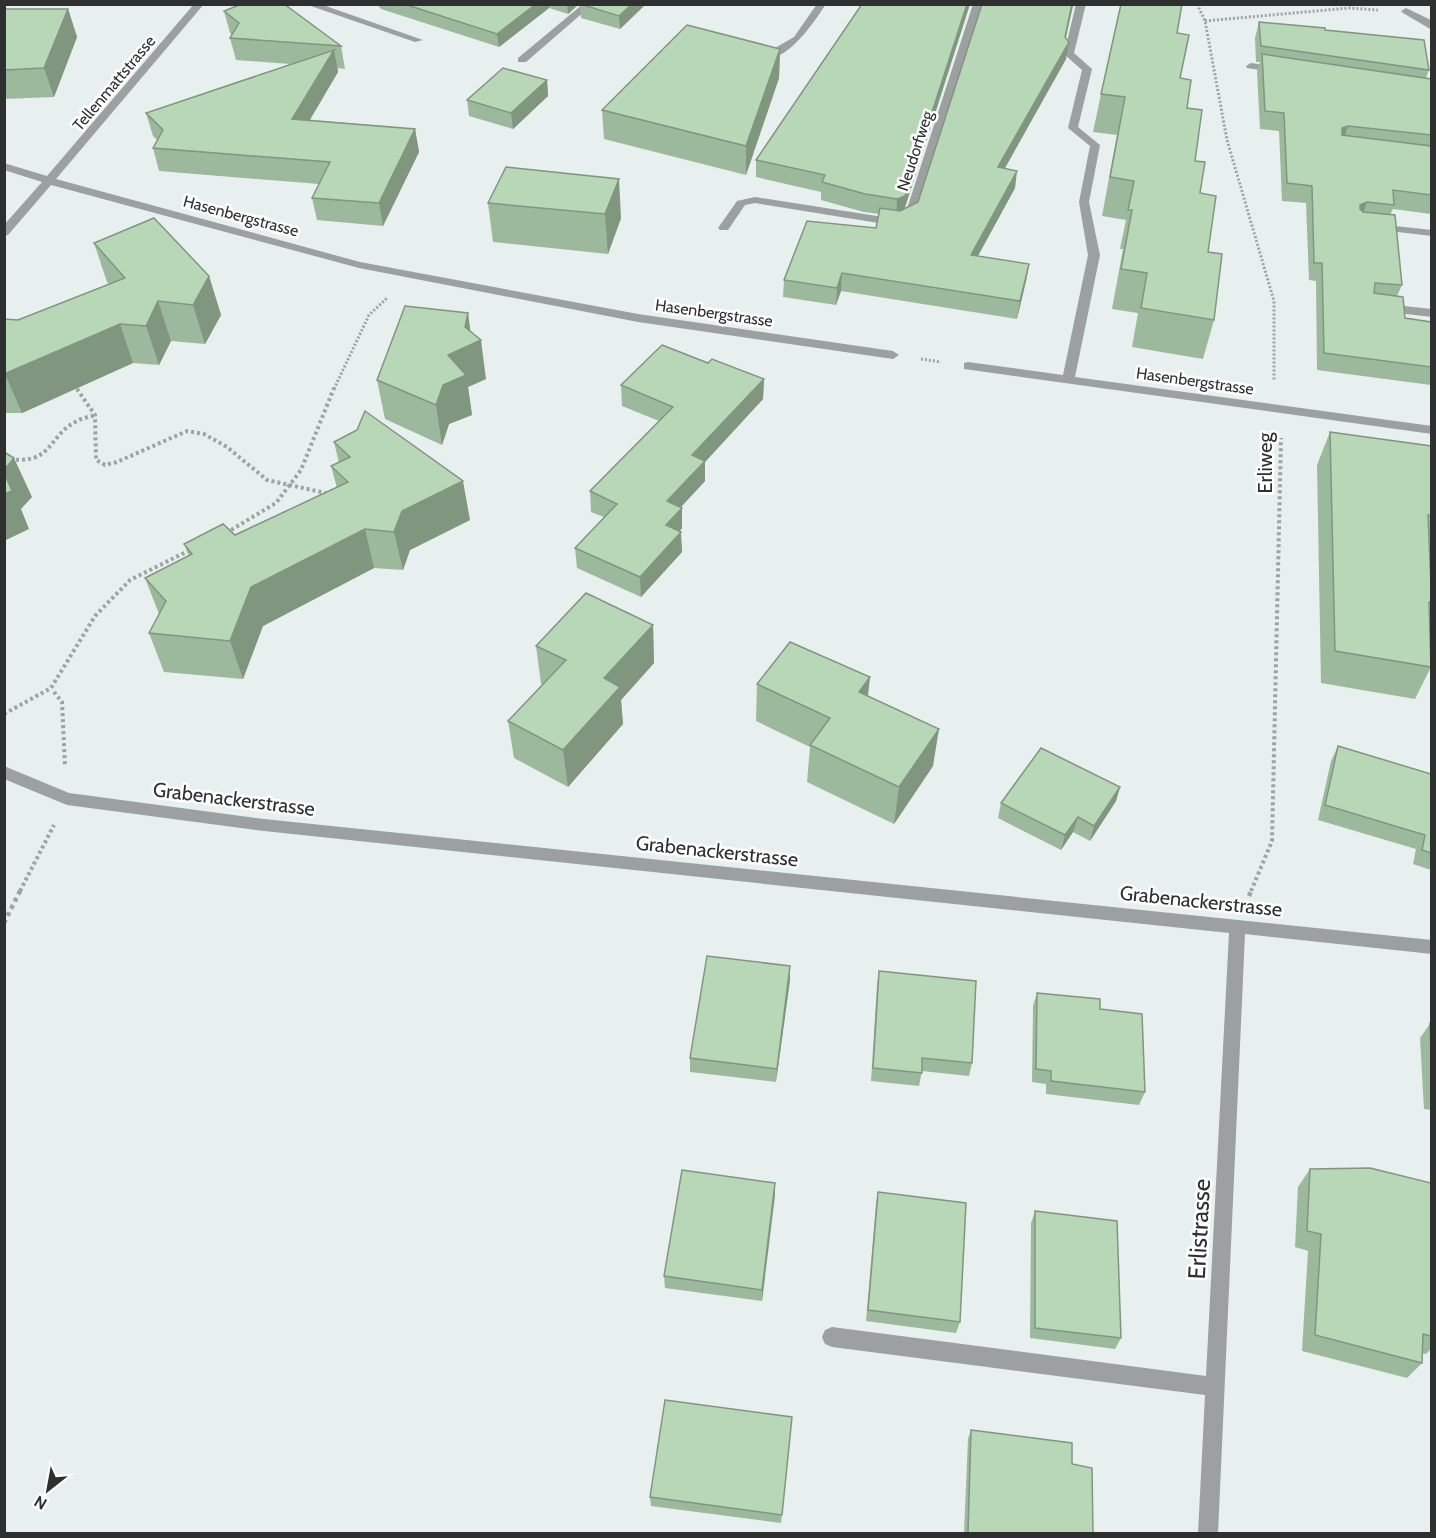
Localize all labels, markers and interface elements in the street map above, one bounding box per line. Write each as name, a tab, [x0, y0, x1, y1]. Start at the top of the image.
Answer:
street label: Tellenmattstrasse	[69, 32, 159, 134]
street label: Neudorfweg	[893, 107, 937, 194]
street label: Hasenbergstrasse	[181, 191, 301, 241]
street label: Hasenbergstrasse	[654, 295, 774, 331]
street label: Hasenbergstrasse	[1135, 363, 1255, 399]
street label: Erliweg	[1253, 432, 1277, 493]
street label: Grabenackerstrasse	[152, 777, 316, 821]
street label: Grabenackerstrasse	[635, 831, 799, 871]
street label: Grabenackerstrasse	[1119, 881, 1283, 921]
street label: Erlistrasse	[1182, 1178, 1216, 1280]
north arrow	[18, 1460, 78, 1520]
text: N	[31, 1491, 50, 1513]

